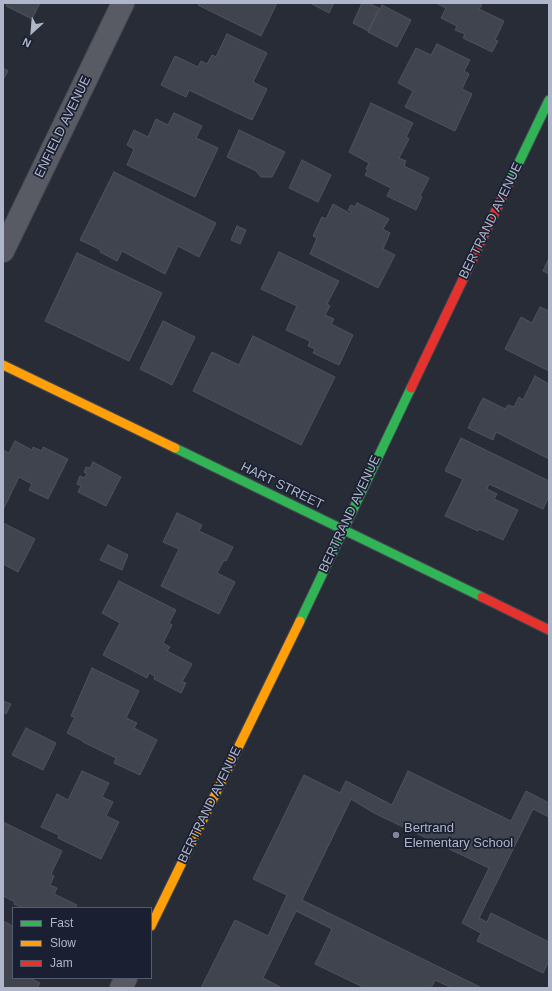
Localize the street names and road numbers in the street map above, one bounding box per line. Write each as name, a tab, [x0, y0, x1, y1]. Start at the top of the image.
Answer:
street label: ENFIELD AVENUE	[32, 74, 94, 180]
street label: BERTRAND AVENUE	[456, 160, 526, 282]
street label: BERTRAND AVENUE	[316, 453, 384, 575]
street label: HART STREET	[238, 459, 326, 513]
street label: BERTRAND AVENUE	[175, 744, 245, 866]

